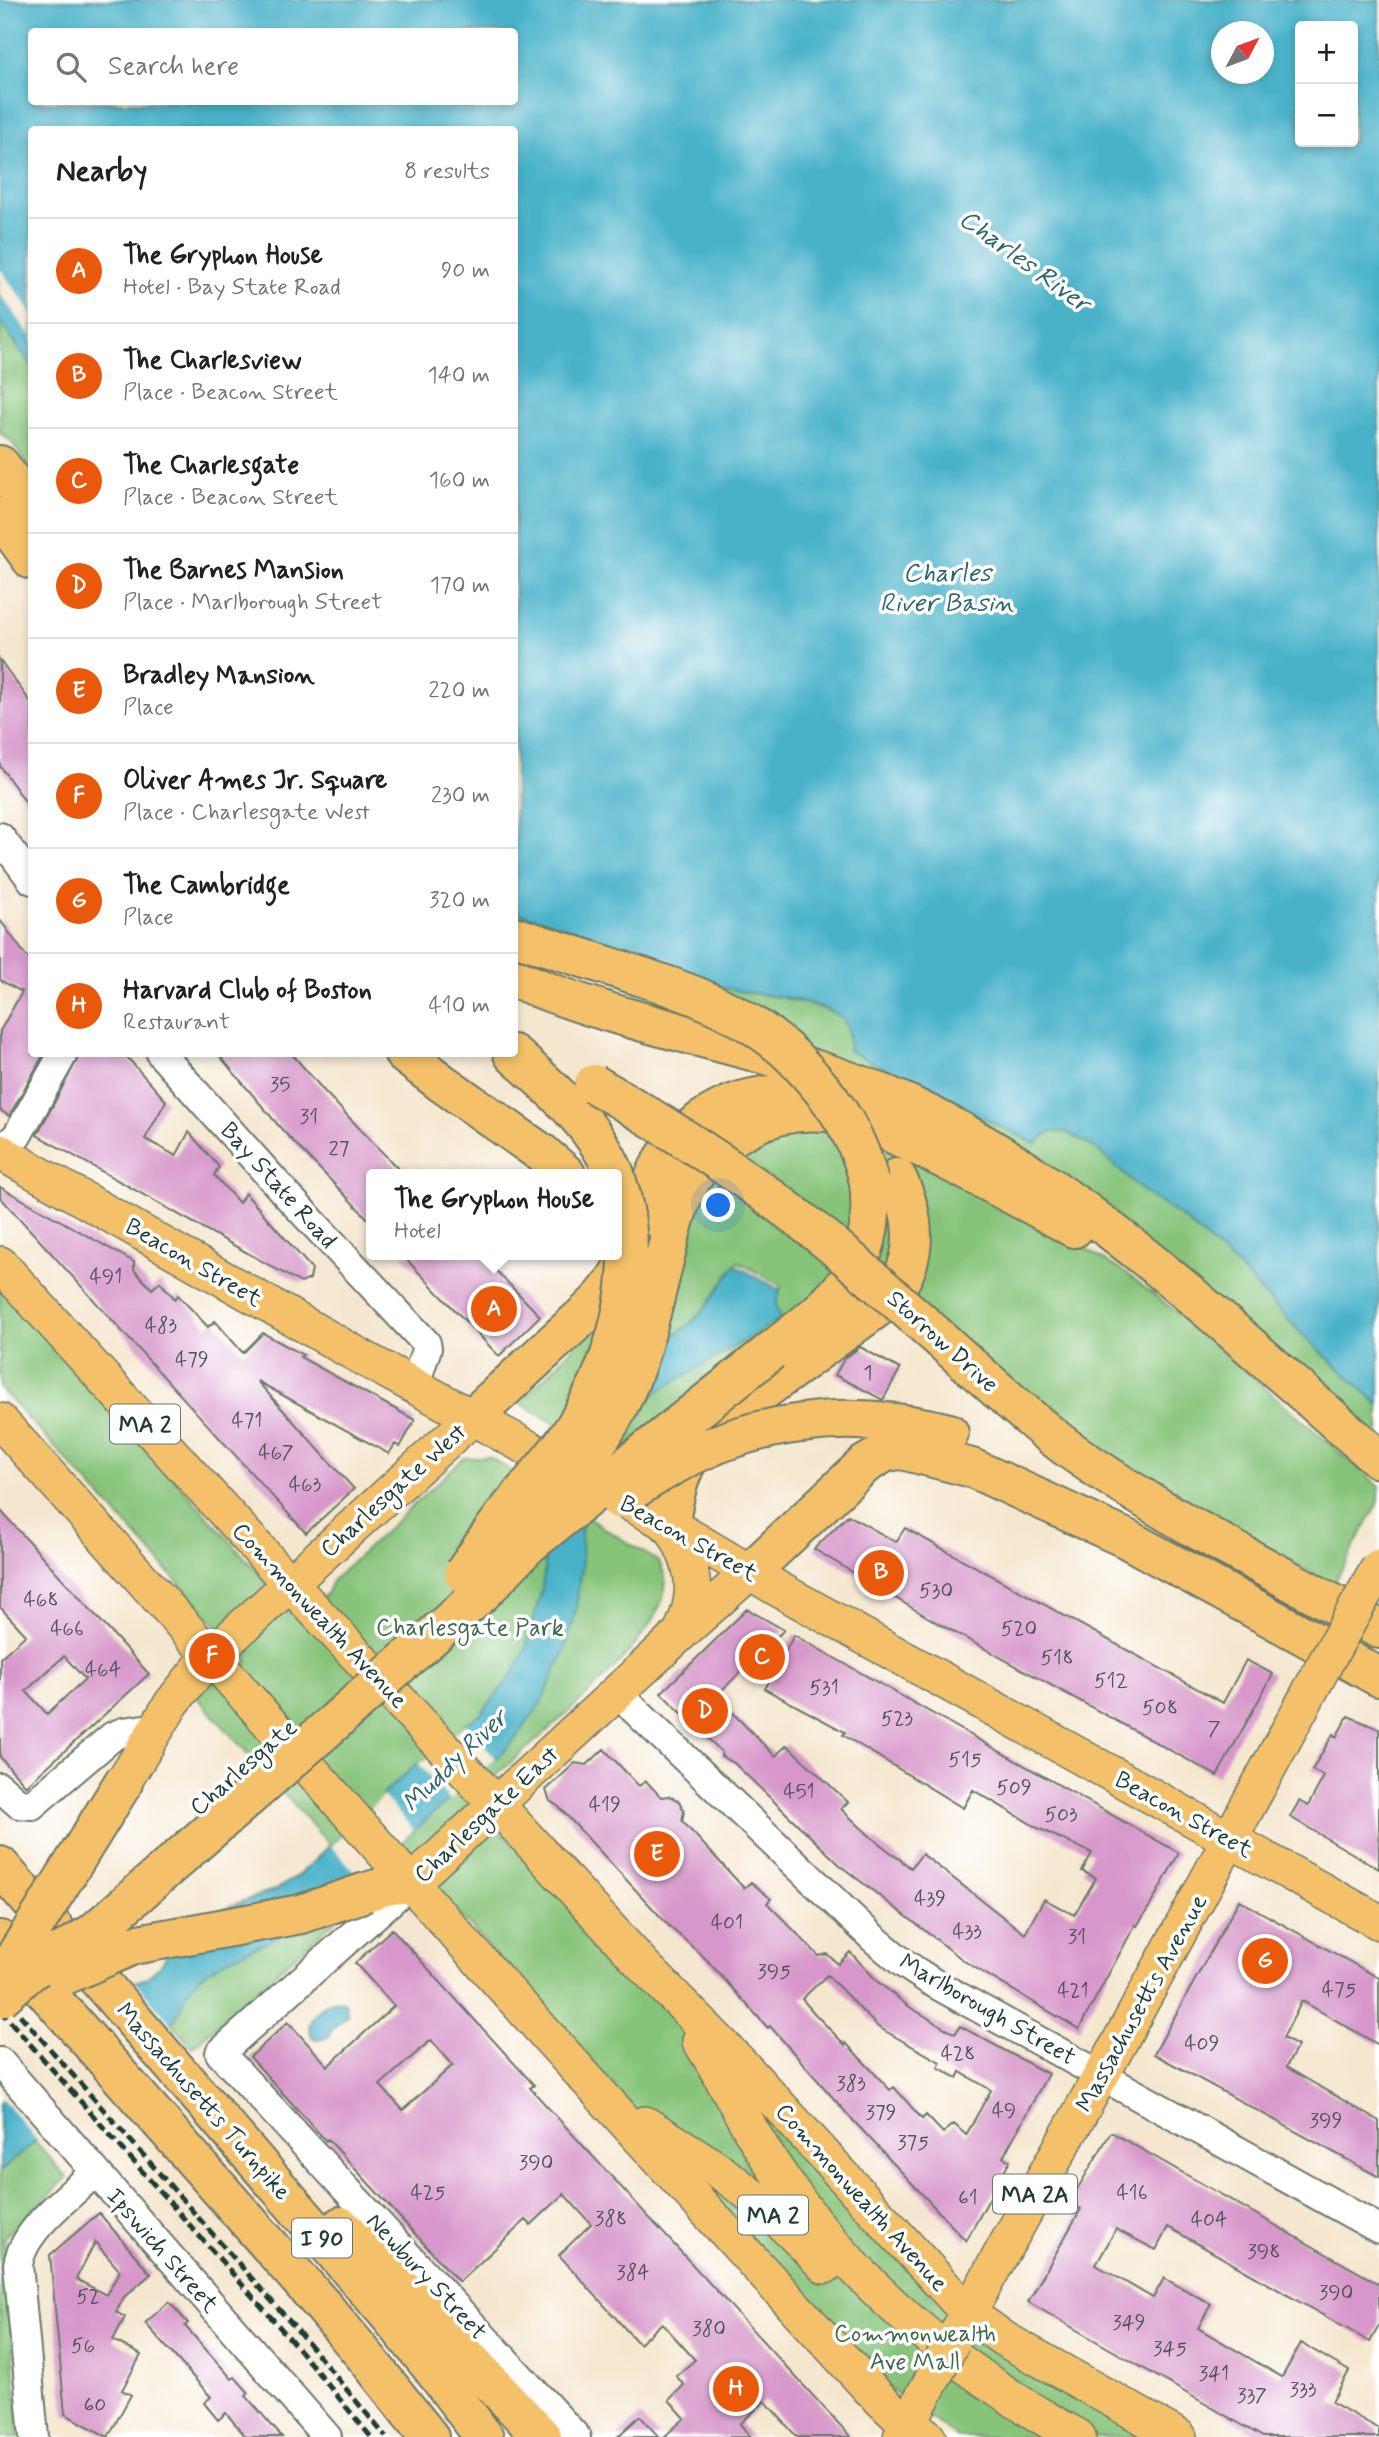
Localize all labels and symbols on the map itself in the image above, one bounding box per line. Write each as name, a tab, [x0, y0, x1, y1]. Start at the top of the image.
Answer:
north arrow	[1211, 21, 1274, 84]
water label: Charles River	[951, 203, 1099, 323]
water label: Charles River Basin	[880, 557, 1015, 621]
house number: 35	[270, 1071, 290, 1099]
house number: 31	[300, 1103, 318, 1131]
street label: Bay State Road	[213, 1116, 343, 1256]
house number: 27	[329, 1135, 349, 1163]
your location	[701, 1188, 735, 1222]
street label: Beacon Street	[119, 1212, 267, 1315]
house number: 491	[90, 1263, 122, 1291]
pin: A	[471, 1283, 517, 1335]
street label: Storrow Drive	[880, 1284, 1004, 1400]
house number: 483	[145, 1312, 178, 1340]
house number: 479	[175, 1346, 209, 1374]
house number: 1	[863, 1359, 873, 1387]
road number: MA 2	[110, 1404, 180, 1443]
house number: 471	[232, 1407, 262, 1435]
street label: Charlesgate West	[314, 1417, 475, 1566]
house number: 467	[258, 1439, 294, 1467]
house number: 463	[289, 1471, 322, 1499]
street label: Beacon Street	[614, 1489, 763, 1590]
street label: Commonwealth Avenue	[224, 1516, 413, 1716]
pin: B	[858, 1547, 904, 1599]
house number: 530	[919, 1577, 953, 1605]
house number: 468	[23, 1586, 59, 1614]
park label: Charlesgate Park	[376, 1613, 564, 1646]
house number: 466	[50, 1615, 84, 1643]
house number: 520	[1001, 1615, 1037, 1643]
pin: F	[189, 1630, 235, 1682]
pin: C	[739, 1631, 785, 1683]
house number: 518	[1041, 1644, 1073, 1672]
house number: 464	[85, 1656, 121, 1684]
house number: 512	[1094, 1667, 1128, 1695]
house number: 531	[809, 1674, 839, 1702]
pin: D	[682, 1685, 728, 1737]
house number: 508	[1142, 1694, 1178, 1722]
water label: Muddy River	[395, 1700, 518, 1820]
house number: 523	[881, 1705, 914, 1733]
street label: Charlesgate	[184, 1713, 306, 1825]
house number: 7	[1208, 1715, 1221, 1743]
street label: Charlesgate East	[408, 1740, 568, 1892]
house number: 515	[948, 1746, 982, 1774]
street label: Beacon Street	[1109, 1765, 1258, 1866]
house number: 509	[996, 1774, 1032, 1802]
house number: 451	[783, 1778, 815, 1806]
house number: 419	[589, 1791, 621, 1819]
house number: 503	[1044, 1801, 1078, 1829]
pin: E	[634, 1828, 680, 1880]
house number: 439	[914, 1885, 946, 1913]
street label: Massachusetts Avenue	[1069, 1889, 1215, 2118]
house number: 401	[711, 1909, 743, 1937]
house number: 433	[952, 1918, 982, 1946]
house number: 31	[1068, 1923, 1086, 1951]
pin: G	[1242, 1935, 1288, 1987]
street label: Marlborough Street	[893, 1947, 1081, 2073]
house number: 395	[757, 1958, 791, 1986]
house number: 475	[1322, 1976, 1356, 2004]
house number: 421	[1057, 1977, 1089, 2005]
street label: Massachusetts Turnpike	[108, 1997, 297, 2207]
house number: 409	[1184, 2030, 1220, 2058]
house number: 428	[941, 2040, 975, 2068]
house number: 383	[836, 2070, 866, 2098]
street label: Commonwealth Avenue	[768, 2097, 954, 2299]
house number: 49	[992, 2097, 1016, 2125]
house number: 379	[865, 2099, 897, 2127]
house number: 399	[1309, 2107, 1343, 2135]
house number: 375	[897, 2129, 929, 2157]
house number: 390	[519, 2149, 553, 2177]
road number: MA 2A	[993, 2174, 1077, 2214]
house number: 425	[411, 2179, 446, 2207]
house number: 416	[1116, 2179, 1148, 2207]
street label: Ipswich Street	[99, 2182, 225, 2320]
house number: 61	[958, 2184, 978, 2212]
road number: MA 2	[738, 2196, 808, 2234]
house number: 388	[595, 2205, 627, 2233]
house number: 404	[1191, 2206, 1227, 2234]
street label: Newbury Street	[359, 2207, 493, 2347]
road number: I 90	[292, 2218, 352, 2258]
house number: 398	[1247, 2238, 1281, 2266]
house number: 384	[616, 2259, 650, 2287]
house number: 390	[1319, 2279, 1353, 2307]
house number: 52	[76, 2283, 100, 2311]
house number: 349	[1112, 2309, 1146, 2337]
house number: 380	[692, 2315, 726, 2343]
park label: Commonwealth Ave Mall	[834, 2319, 996, 2378]
house number: 56	[71, 2332, 95, 2360]
house number: 345	[1153, 2335, 1187, 2363]
house number: 341	[1199, 2360, 1229, 2388]
pin: H	[713, 2363, 759, 2415]
house number: 333	[1290, 2376, 1317, 2404]
house number: 337	[1237, 2382, 1267, 2410]
house number: 60	[84, 2391, 106, 2419]

